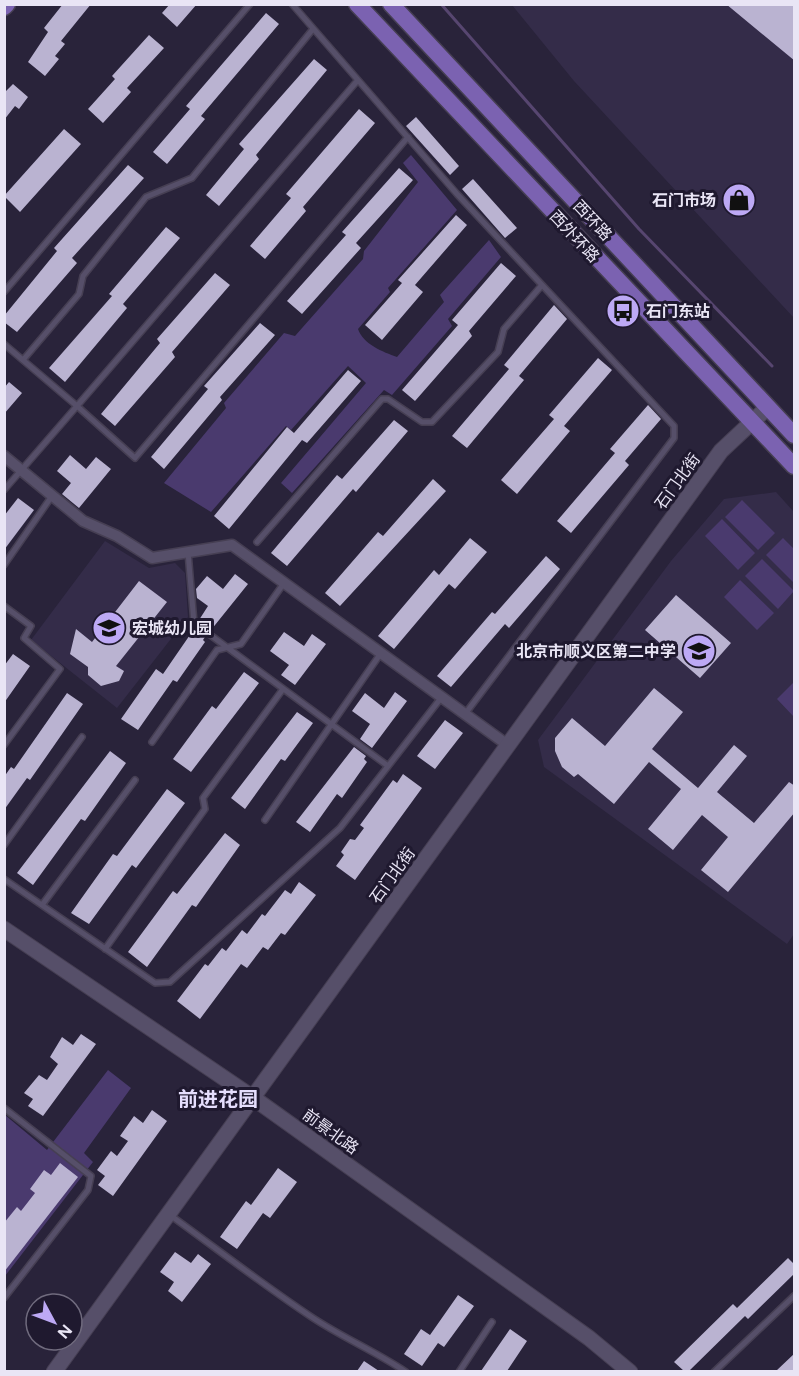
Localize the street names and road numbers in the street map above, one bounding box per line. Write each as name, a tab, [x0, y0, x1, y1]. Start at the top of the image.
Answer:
street label: 西环路	[569, 196, 616, 244]
street label: 西外环路	[546, 206, 603, 266]
street label: 石门北街	[651, 450, 704, 513]
street label: 石门北街	[366, 844, 419, 907]
street label: 前景北路	[299, 1105, 362, 1158]

